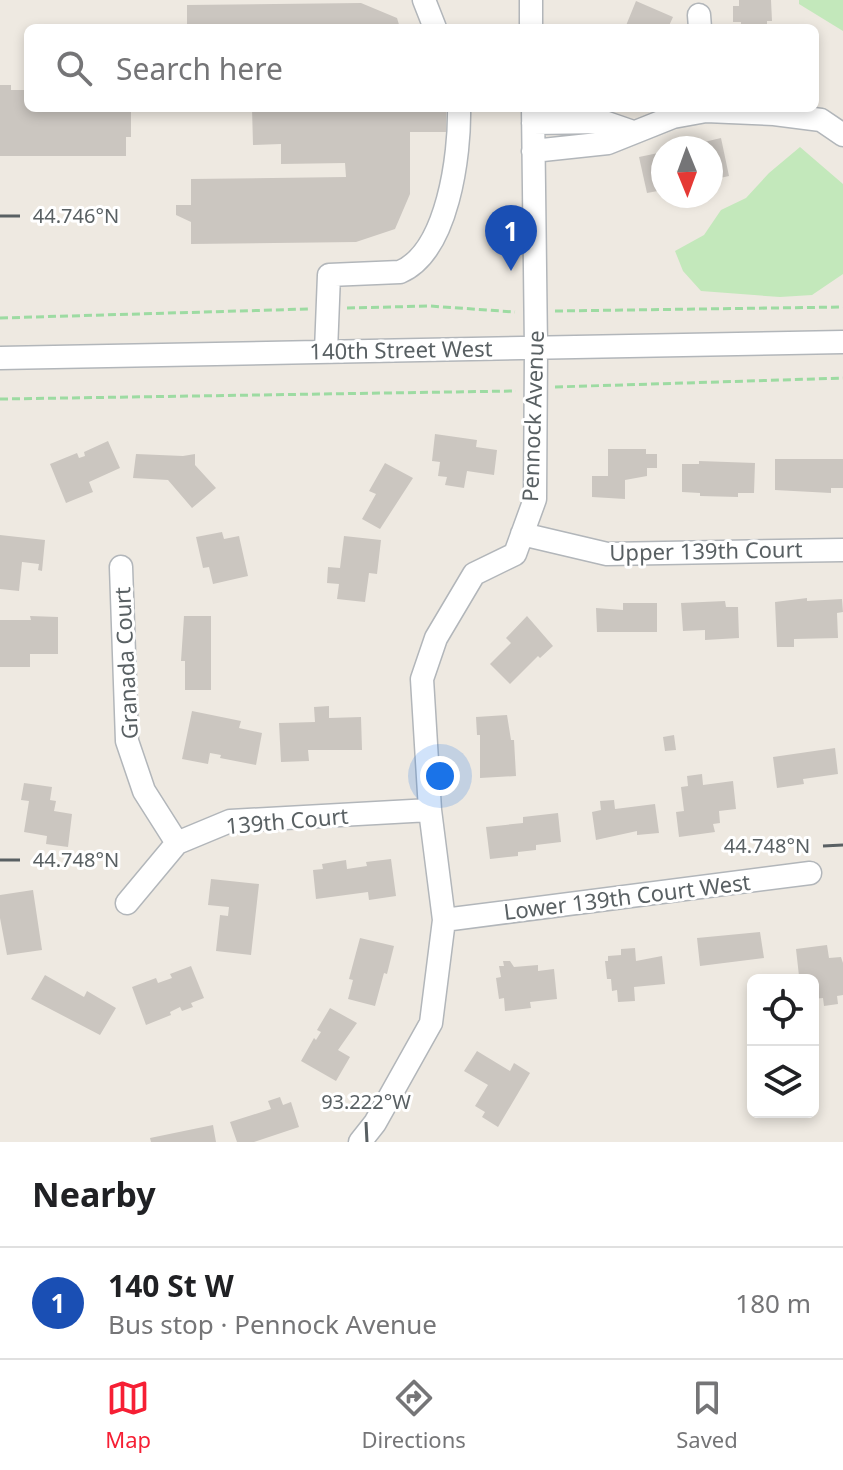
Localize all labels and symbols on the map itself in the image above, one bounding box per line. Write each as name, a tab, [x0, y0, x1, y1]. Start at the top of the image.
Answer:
north arrow	[651, 136, 723, 208]
text: 44.746°N	[33, 202, 119, 229]
pin: 1	[485, 205, 537, 271]
street label: Pennock Avenue	[514, 330, 550, 502]
street label: 140th Street West	[309, 332, 493, 366]
street label: Upper 139th Court	[609, 533, 803, 567]
street label: Granada Court	[106, 586, 144, 740]
your location	[420, 756, 460, 796]
street label: 139th Court	[224, 800, 349, 840]
text: 44.748°N	[724, 832, 810, 859]
text: 44.748°N	[33, 846, 119, 873]
street label: Lower 139th Court West	[502, 866, 752, 926]
text: 93.222°W	[321, 1088, 411, 1115]

